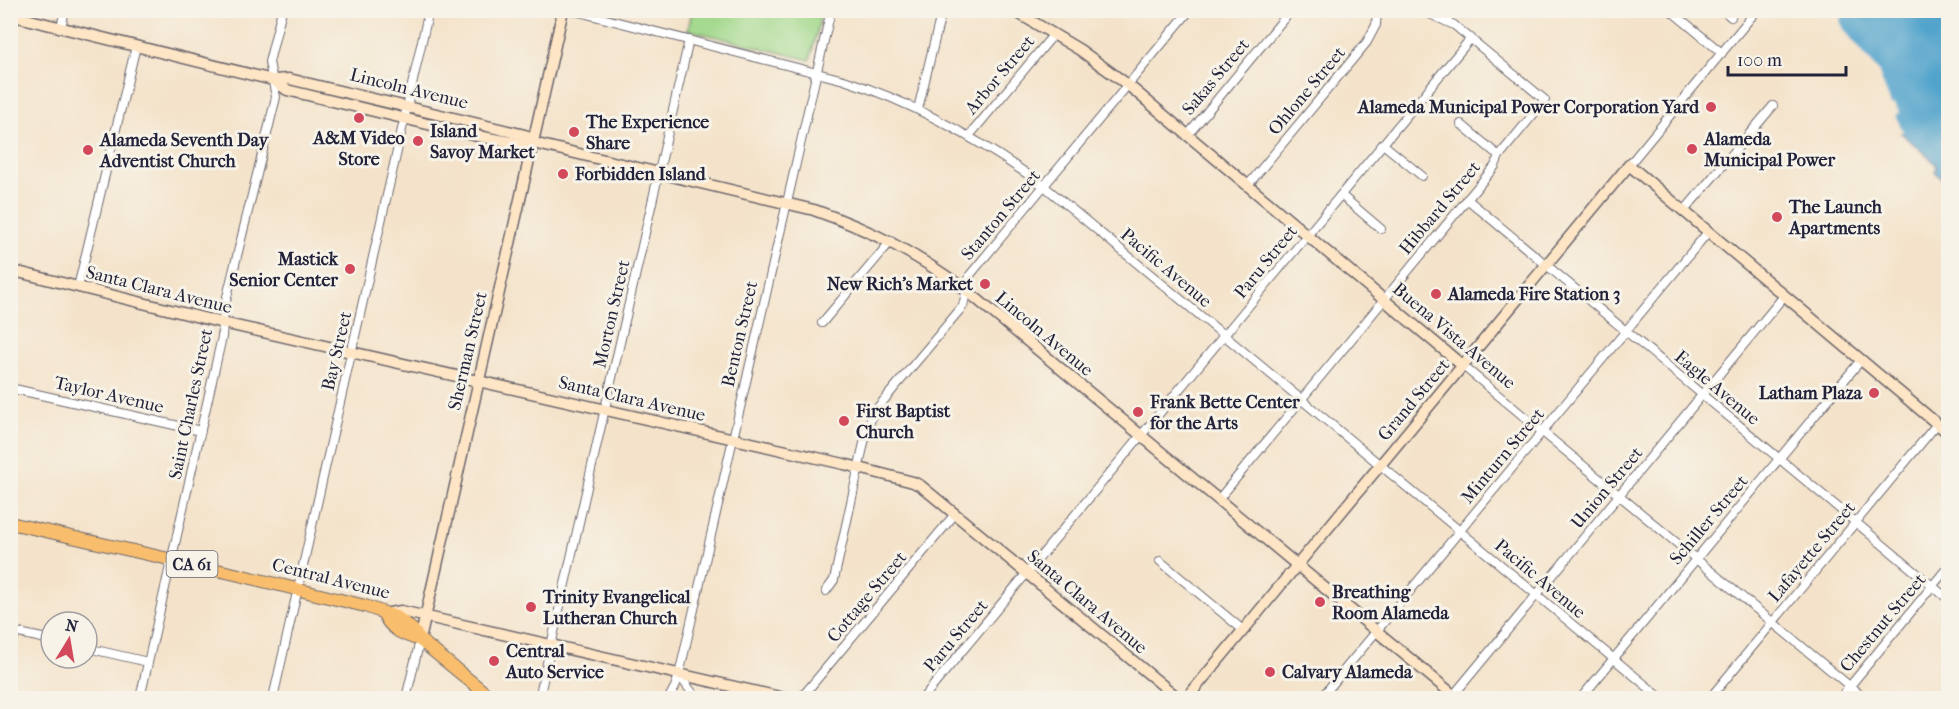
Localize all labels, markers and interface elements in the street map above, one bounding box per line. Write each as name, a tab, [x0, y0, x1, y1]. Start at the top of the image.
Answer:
street label: Arbor Street	[960, 31, 1040, 120]
street label: Sakas Street	[1178, 34, 1254, 119]
scale bar	[1728, 39, 1846, 77]
street label: Ohlone Street	[1264, 42, 1350, 139]
text: 100 m	[1737, 50, 1782, 71]
street label: Lincoln Avenue	[348, 64, 470, 114]
place label: Alameda Municipal Power Corporation Yard	[1357, 97, 1700, 118]
marker: Alameda Municipal Power Corporation Yard	[1704, 100, 1718, 114]
marker: A&M Video Store	[352, 111, 366, 125]
place label: The Experience Share	[585, 112, 709, 154]
place label: Island Savoy Market	[430, 121, 535, 163]
marker: The Experience Share	[567, 125, 581, 139]
place label: A&M Video Store	[312, 128, 405, 170]
place label: Alameda Municipal Power	[1703, 129, 1835, 171]
place label: Alameda Seventh Day Adventist Church	[99, 130, 270, 172]
marker: Island Savoy Market	[411, 134, 425, 148]
marker: Alameda Municipal Power	[1685, 142, 1699, 156]
marker: Alameda Seventh Day Adventist Church	[81, 143, 95, 157]
street label: Hibbard Street	[1395, 157, 1485, 259]
place label: Forbidden Island	[574, 164, 707, 185]
street label: Stanton Street	[957, 165, 1045, 265]
marker: Forbidden Island	[556, 167, 570, 181]
place label: The Launch Apartments	[1788, 197, 1883, 239]
marker: The Launch Apartments	[1770, 210, 1784, 224]
street label: Paru Street	[1230, 221, 1302, 303]
street label: Pacific Avenue	[1116, 224, 1216, 312]
place label: Mastick Senior Center	[229, 249, 339, 291]
street label: Morton Street	[589, 257, 635, 370]
street label: Santa Clara Avenue	[84, 262, 234, 318]
marker: Mastick Senior Center	[343, 262, 357, 276]
place label: New Rich's Market	[827, 274, 974, 295]
marker: New Rich's Market	[978, 277, 992, 291]
street label: Benton Street	[718, 278, 763, 389]
street label: Buena Vista Avenue	[1388, 279, 1520, 393]
place label: Alameda Fire Station 3	[1447, 284, 1620, 305]
street label: Lincoln Avenue	[991, 287, 1097, 381]
marker: Alameda Fire Station 3	[1429, 287, 1443, 301]
street label: Sherman Street	[444, 289, 492, 412]
street label: Bay Street	[318, 309, 356, 393]
street label: Saint Charles Street	[165, 326, 217, 481]
street label: Eagle Avenue	[1670, 346, 1764, 430]
street label: Grand Street	[1374, 354, 1455, 445]
street label: Taylor Avenue	[52, 372, 166, 418]
street label: Santa Clara Avenue	[557, 372, 707, 426]
place label: Latham Plaza	[1759, 383, 1863, 404]
marker: Latham Plaza	[1867, 386, 1881, 400]
place label: Frank Bette Center for the Arts	[1149, 392, 1300, 434]
place label: First Baptist Church	[855, 401, 951, 443]
street label: Minturn Street	[1457, 404, 1549, 508]
marker: Frank Bette Center for the Arts	[1131, 405, 1145, 419]
marker: First Baptist Church	[837, 414, 851, 428]
street label: Union Street	[1567, 442, 1648, 533]
street label: Schiller Street	[1665, 471, 1753, 569]
street label: Lafayette Street	[1764, 497, 1860, 606]
street label: Pacific Avenue	[1490, 535, 1590, 623]
street label: Santa Clara Avenue	[1023, 546, 1151, 658]
street label: Cottage Street	[823, 547, 911, 647]
road number: CA 61	[166, 551, 218, 577]
street label: Central Avenue	[270, 554, 392, 604]
street label: Chestnut Street	[1836, 569, 1931, 677]
place label: Breathing Room Alameda	[1332, 582, 1449, 624]
place label: Trinity Evangelical Lutheran Church	[542, 587, 692, 629]
street label: Paru Street	[920, 595, 993, 677]
marker: Breathing Room Alameda	[1313, 595, 1327, 609]
marker: Trinity Evangelical Lutheran Church	[524, 600, 538, 614]
north arrow	[39, 610, 99, 670]
text: N	[64, 615, 80, 636]
place label: Central Auto Service	[505, 641, 604, 683]
marker: Central Auto Service	[487, 654, 501, 668]
place label: Calvary Alameda	[1282, 662, 1413, 683]
marker: Calvary Alameda	[1263, 665, 1277, 679]

